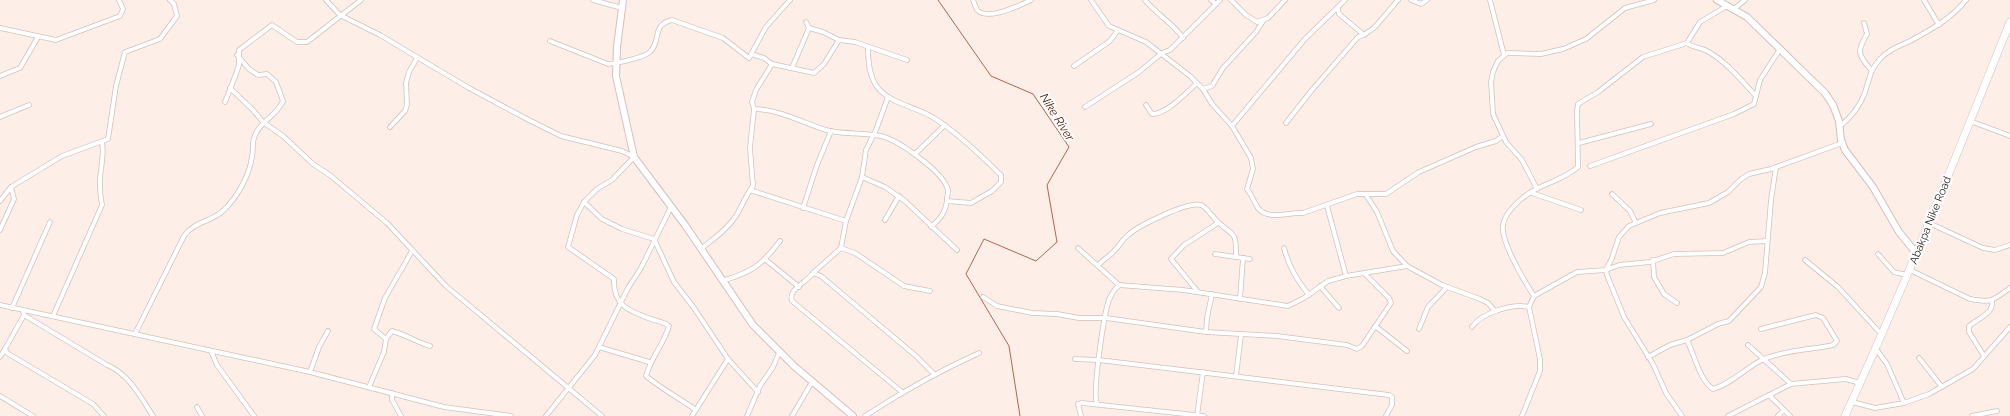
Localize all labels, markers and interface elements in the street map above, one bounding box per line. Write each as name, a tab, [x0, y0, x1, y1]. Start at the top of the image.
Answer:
water label: Nike River	[1037, 91, 1078, 144]
street label: Abakpa Nike Road	[1907, 174, 1954, 266]

